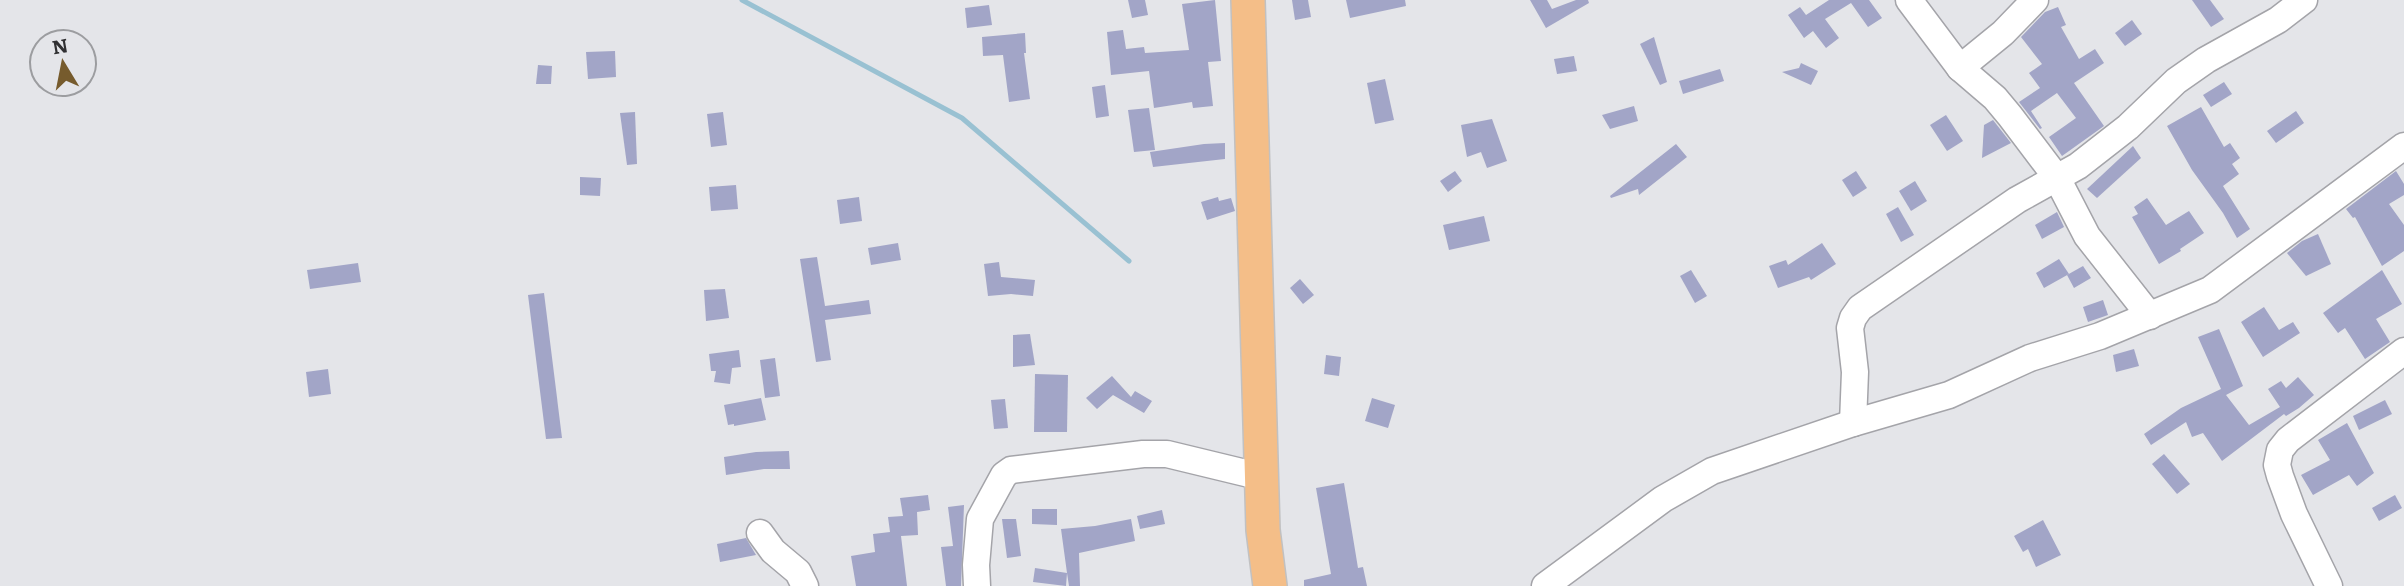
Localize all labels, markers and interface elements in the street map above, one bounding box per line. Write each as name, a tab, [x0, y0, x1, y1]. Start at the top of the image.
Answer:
north arrow	[28, 28, 98, 98]
text: N	[50, 30, 70, 60]

